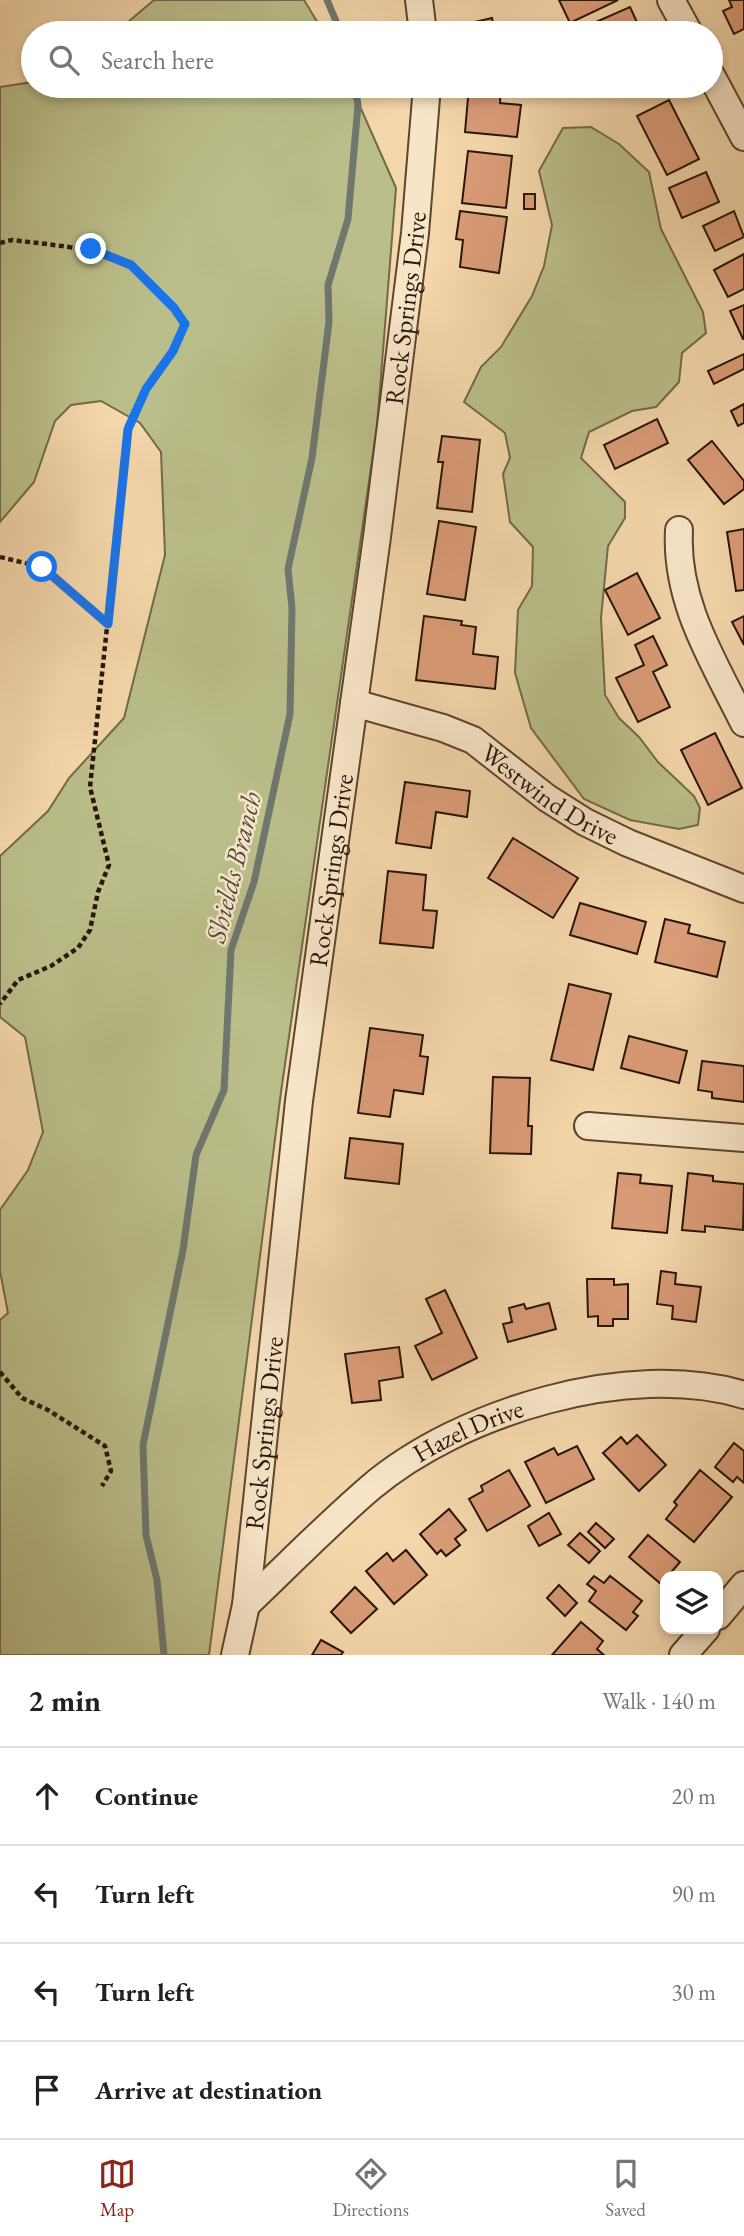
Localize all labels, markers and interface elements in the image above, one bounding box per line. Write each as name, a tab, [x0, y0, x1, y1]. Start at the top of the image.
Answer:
search box	[21, 21, 723, 98]
icon: search	[45, 41, 83, 79]
text: Search here	[101, 43, 214, 77]
street label: Rock Springs Drive	[377, 210, 434, 407]
route end	[75, 233, 106, 264]
route start	[26, 551, 57, 582]
street label: Westwind Drive	[474, 735, 624, 853]
street label: Rock Springs Drive	[301, 772, 361, 969]
water label: Shields Branch	[197, 787, 269, 947]
street label: Rock Springs Drive	[237, 1335, 291, 1532]
street label: Hazel Drive	[406, 1391, 528, 1470]
map controls	[660, 1571, 723, 1634]
button: layers	[660, 1571, 723, 1634]
text: 2 min	[28, 1681, 101, 1720]
text: Walk · 140 m	[602, 1686, 716, 1716]
icon: ahead	[28, 1777, 66, 1815]
text: Continue	[95, 1779, 198, 1813]
text: 20 m	[671, 1781, 716, 1811]
icon: left	[28, 1875, 66, 1913]
text: Turn left	[95, 1877, 194, 1911]
text: 90 m	[671, 1879, 716, 1909]
icon: left	[28, 1973, 66, 2011]
text: Turn left	[95, 1975, 194, 2009]
text: 30 m	[671, 1977, 716, 2007]
icon: arrive	[28, 2071, 66, 2109]
text: Arrive at destination	[95, 2073, 322, 2107]
tab: Map	[98, 2155, 136, 2222]
tab: Directions	[332, 2155, 409, 2222]
tab: Saved	[605, 2155, 646, 2222]

